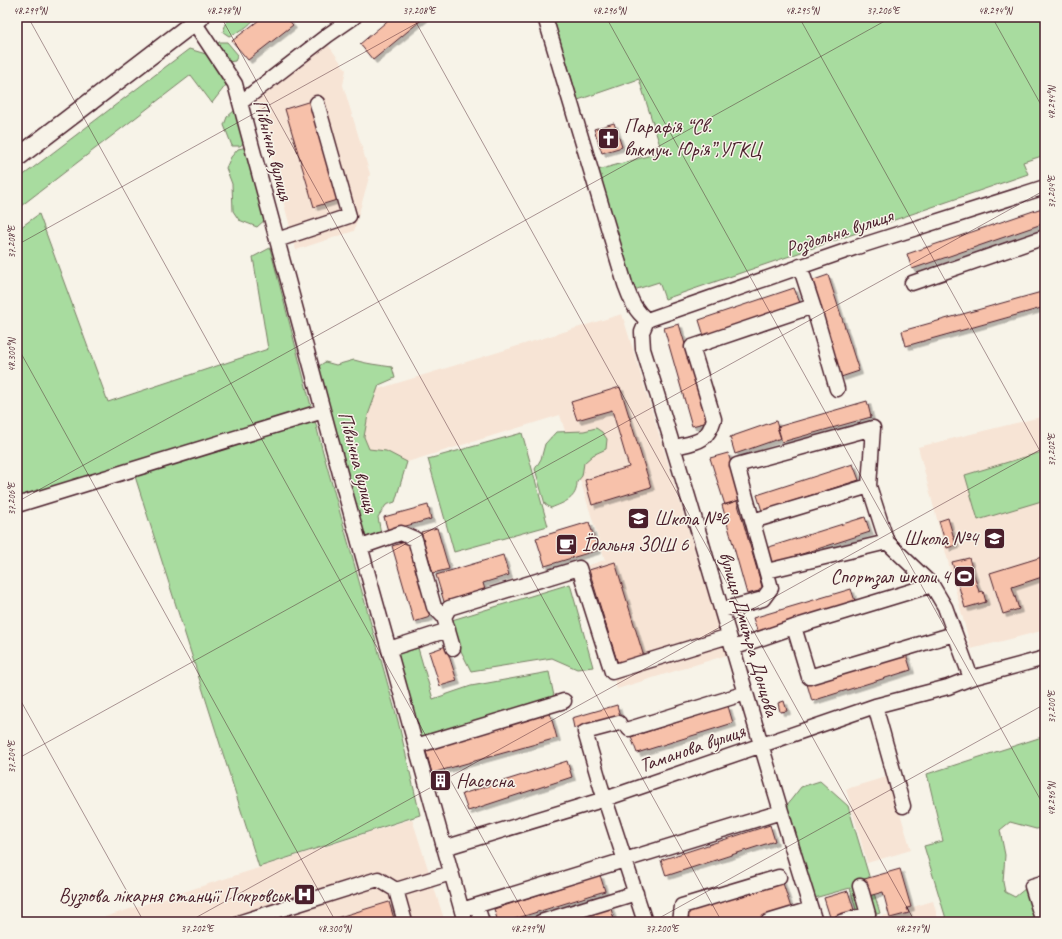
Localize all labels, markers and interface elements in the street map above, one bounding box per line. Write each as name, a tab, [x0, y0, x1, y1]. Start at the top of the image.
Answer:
text: 48.299°N	[13, 4, 49, 17]
text: 48.298°N	[206, 4, 242, 17]
text: 37.208°E	[403, 4, 437, 17]
text: 48.296°N	[592, 4, 628, 17]
text: 48.295°N	[785, 4, 821, 17]
text: 37.206°E	[867, 4, 901, 17]
text: 48.294°N	[978, 4, 1014, 17]
text: 48.294°N	[1045, 84, 1058, 120]
street label: Північна вулиця	[247, 97, 299, 204]
place label: Парафія “Св. влкмуч. Юрія”,УГКЦ	[624, 114, 763, 162]
church icon: Парафія “Св. влкмуч. Юрія”,УГКЦ	[595, 125, 621, 151]
text: 37.204°E	[1045, 174, 1058, 208]
street label: Роздольна вулиця	[782, 202, 898, 262]
text: 37.208°E	[5, 224, 18, 258]
text: 48.300°N	[5, 336, 18, 372]
street label: Північна вулиця	[332, 409, 384, 516]
text: 37.202°E	[1045, 432, 1058, 466]
text: 37.206°E	[5, 481, 18, 515]
school or university icon: Школа №6	[625, 505, 651, 531]
place label: Школа №6	[654, 506, 729, 531]
school or university icon: Школа №4	[981, 525, 1007, 551]
place label: Школа №4	[904, 526, 980, 551]
cafe icon: Їдальня ЗОШ 6	[554, 531, 580, 557]
place label: Їдальня ЗОШ 6	[582, 532, 690, 557]
street label: вулиця Дмитра Донцова	[714, 549, 785, 721]
sports icon: Спортзал школи 4	[952, 563, 978, 589]
place label: Спортзал школи 4	[830, 564, 952, 590]
text: 37.200°E	[1045, 689, 1058, 723]
street label: Таманова вулиця	[636, 718, 749, 778]
text: 37.204°E	[5, 739, 18, 773]
building icon: Насосна	[427, 767, 453, 793]
place label: Насосна	[456, 768, 515, 793]
text: 48.296°N	[1045, 780, 1058, 816]
hospital icon: Вузлова лікарня станції Покровськ	[292, 882, 318, 908]
place label: Вузлова лікарня станції Покровськ	[59, 883, 292, 909]
text: 37.202°E	[181, 922, 215, 935]
text: 48.300°N	[317, 922, 353, 935]
text: 48.299°N	[510, 922, 546, 935]
text: 37.200°E	[646, 922, 680, 935]
text: 48.297°N	[895, 922, 931, 935]

